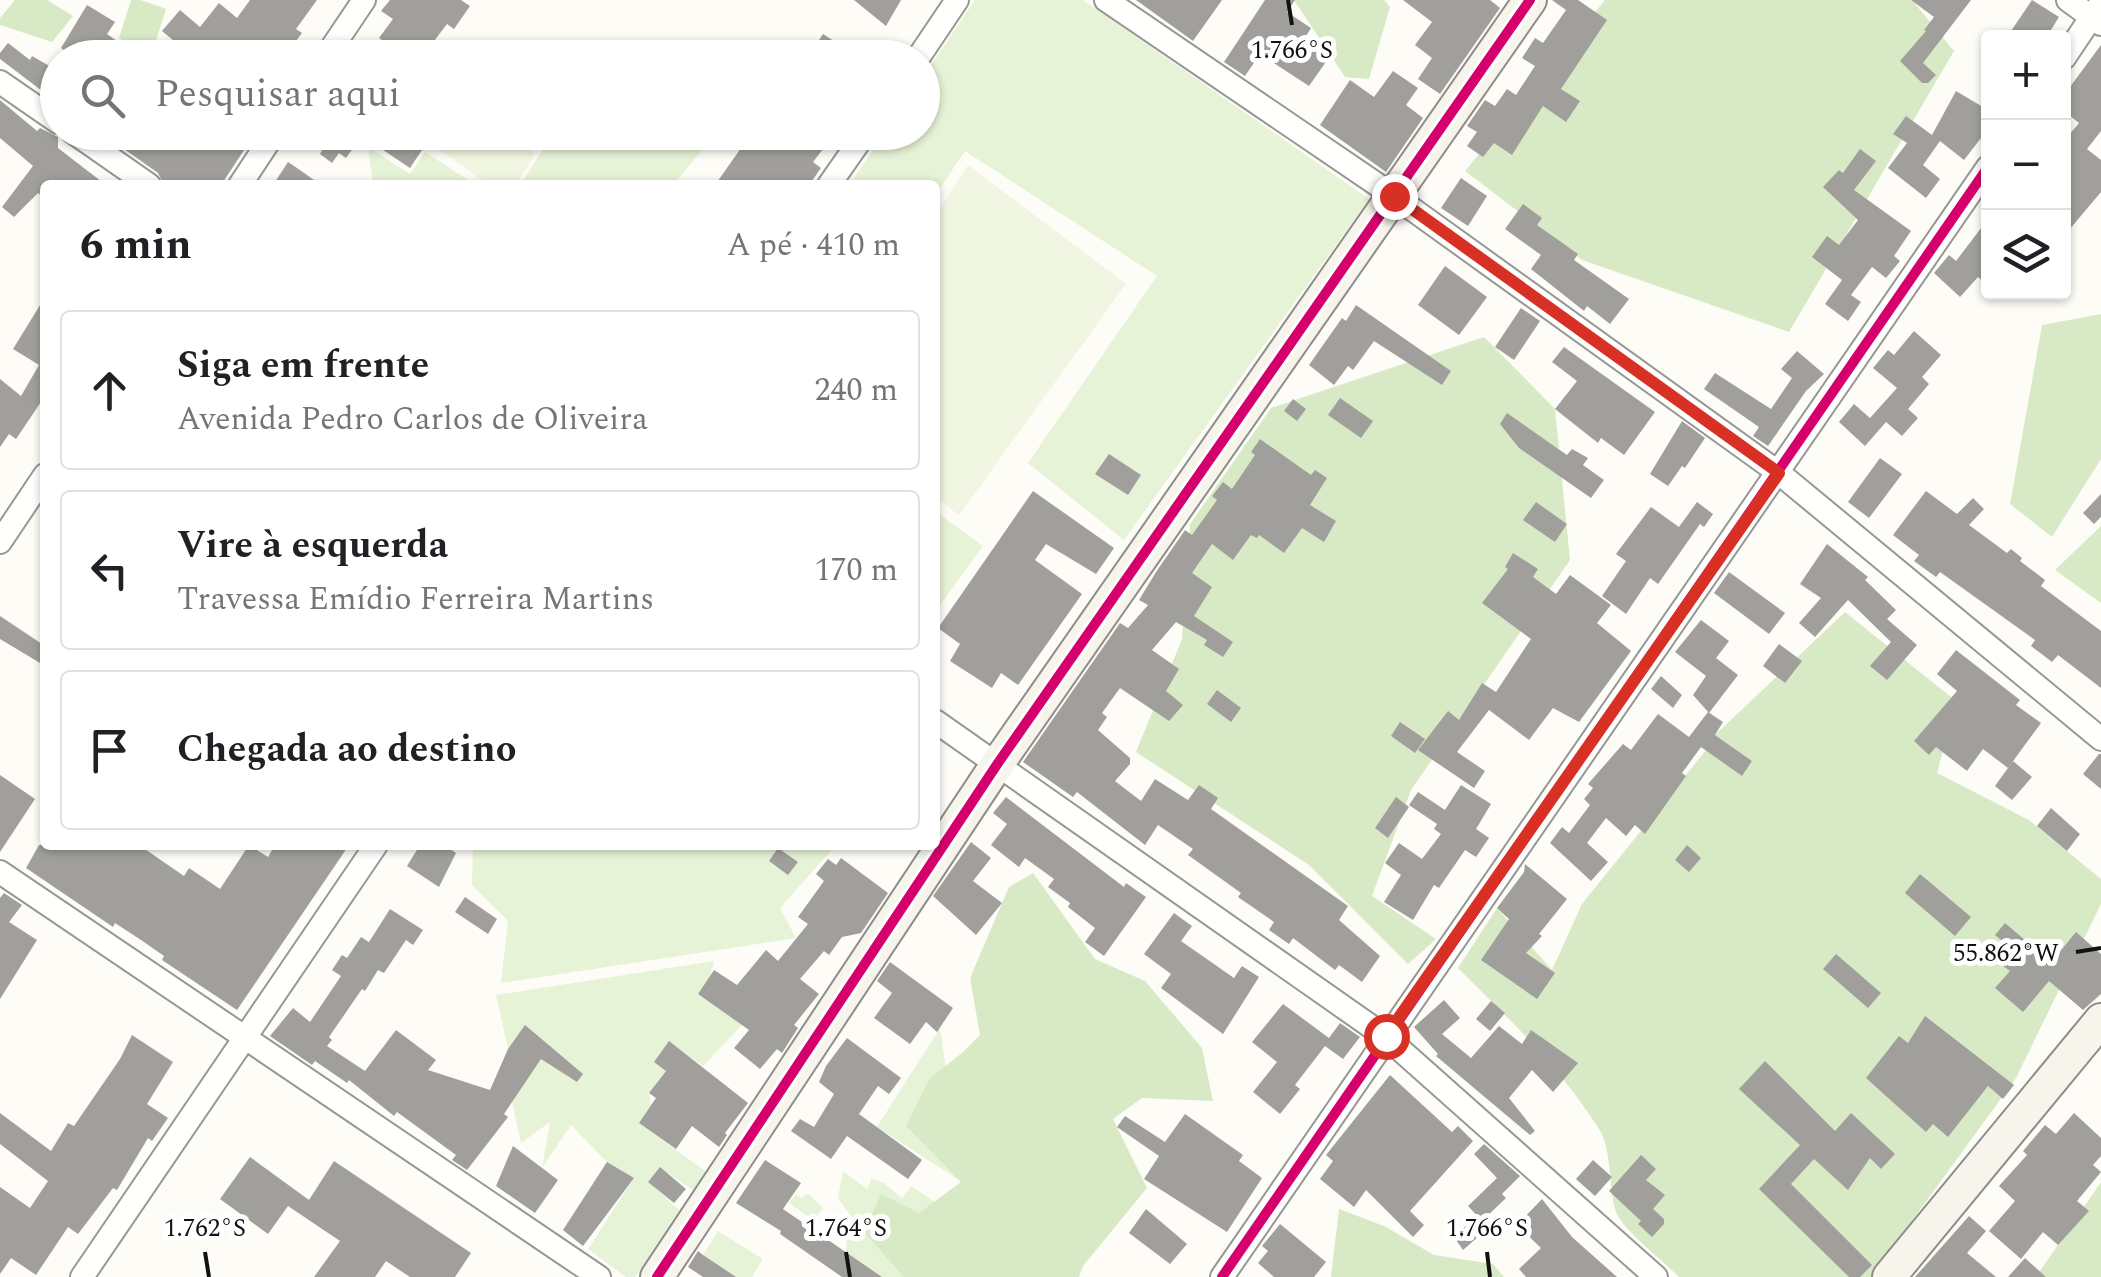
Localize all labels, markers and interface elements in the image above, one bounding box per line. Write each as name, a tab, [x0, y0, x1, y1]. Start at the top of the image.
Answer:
map controls	[1981, 30, 2071, 300]
button: +	[1981, 30, 2071, 120]
text: 1.766°S	[1251, 32, 1333, 70]
search box	[40, 40, 940, 150]
text: Pesquisar aqui	[155, 66, 400, 124]
icon: search	[75, 68, 130, 123]
button: −	[1981, 120, 2071, 210]
route end	[1372, 174, 1418, 220]
button: layers	[1981, 210, 2071, 300]
text: 6 min	[80, 214, 192, 277]
text: A pé · 410 m	[727, 221, 900, 270]
text: Siga em frente	[177, 337, 429, 395]
icon: ahead	[82, 363, 137, 418]
text: 240 m	[814, 366, 898, 415]
text: Avenida Pedro Carlos de Oliveira	[177, 395, 648, 444]
text: Vire à esquerda	[177, 517, 448, 575]
icon: left	[82, 543, 137, 598]
text: 170 m	[814, 546, 898, 595]
text: Travessa Emídio Ferreira Martins	[177, 575, 654, 624]
text: Chegada ao destino	[177, 721, 516, 779]
icon: arrive	[82, 723, 137, 778]
text: 55.862°W	[1953, 935, 2059, 973]
route start	[1364, 1014, 1410, 1060]
text: 1.762°S	[164, 1210, 246, 1248]
text: 1.764°S	[805, 1210, 887, 1248]
text: 1.766°S	[1446, 1210, 1528, 1248]

